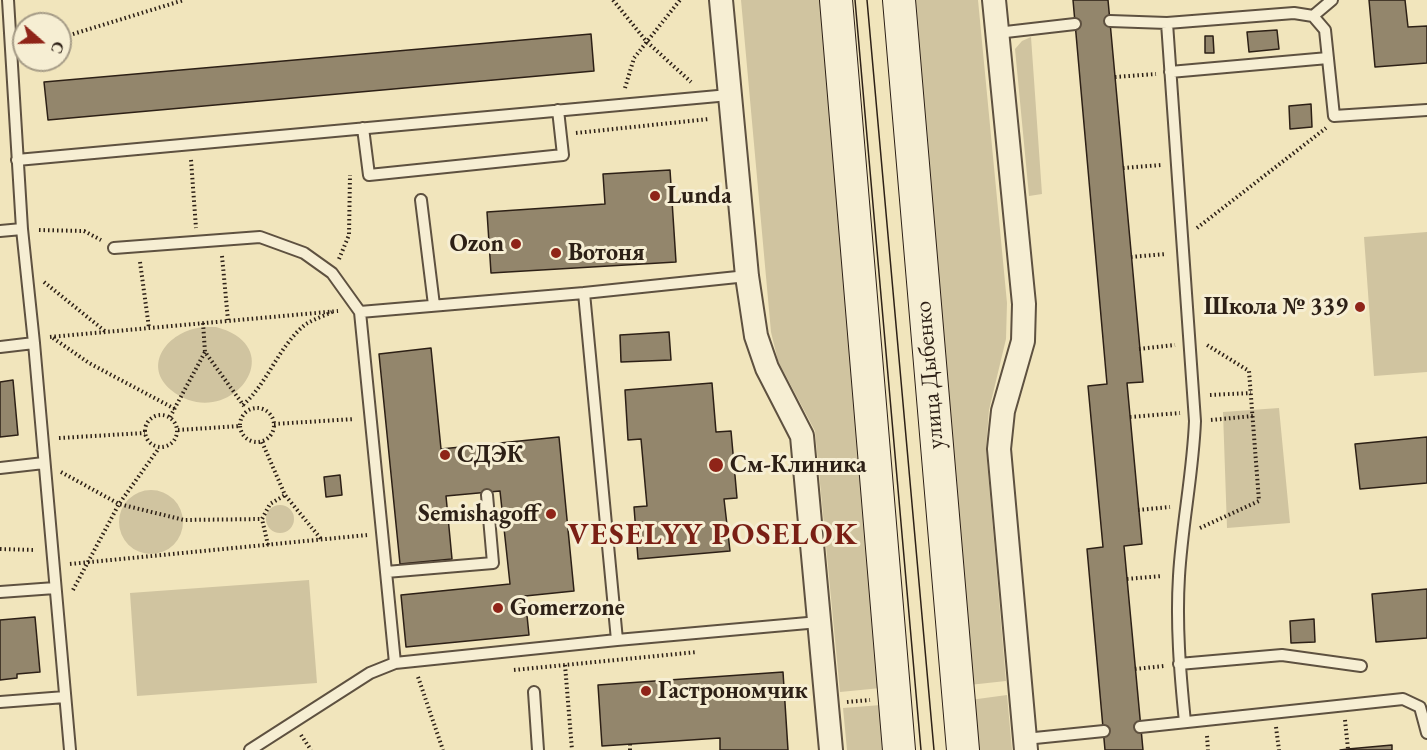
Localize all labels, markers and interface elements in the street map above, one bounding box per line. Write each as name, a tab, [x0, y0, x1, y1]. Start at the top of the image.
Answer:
north arrow	[12, 12, 72, 72]
text: С	[46, 39, 69, 57]
place label: Lunda	[667, 182, 732, 210]
marker: Lunda	[648, 189, 662, 203]
place label: Ozon	[450, 230, 504, 258]
marker: Ozon	[509, 237, 523, 251]
place label: Вотоня	[568, 239, 645, 267]
marker: Вотоня	[549, 246, 563, 260]
place label: Школа № 339	[1204, 293, 1348, 321]
street label: улица Дыбенко	[909, 300, 951, 450]
marker: Школа № 339	[1353, 300, 1367, 314]
place label: СДЭК	[457, 441, 524, 469]
marker: СДЭК	[438, 448, 452, 462]
place label: См-Клиника	[730, 451, 866, 479]
marker: См-Клиника	[707, 456, 725, 474]
place label: Semishagoff	[418, 500, 539, 528]
marker: Semishagoff	[544, 507, 558, 521]
district label: VESELYY POSELOK	[567, 518, 859, 554]
place label: Gomerzone	[510, 594, 625, 622]
marker: Gomerzone	[491, 601, 505, 615]
place label: Гастрономчик	[658, 677, 808, 705]
marker: Гастрономчик	[639, 684, 653, 698]

